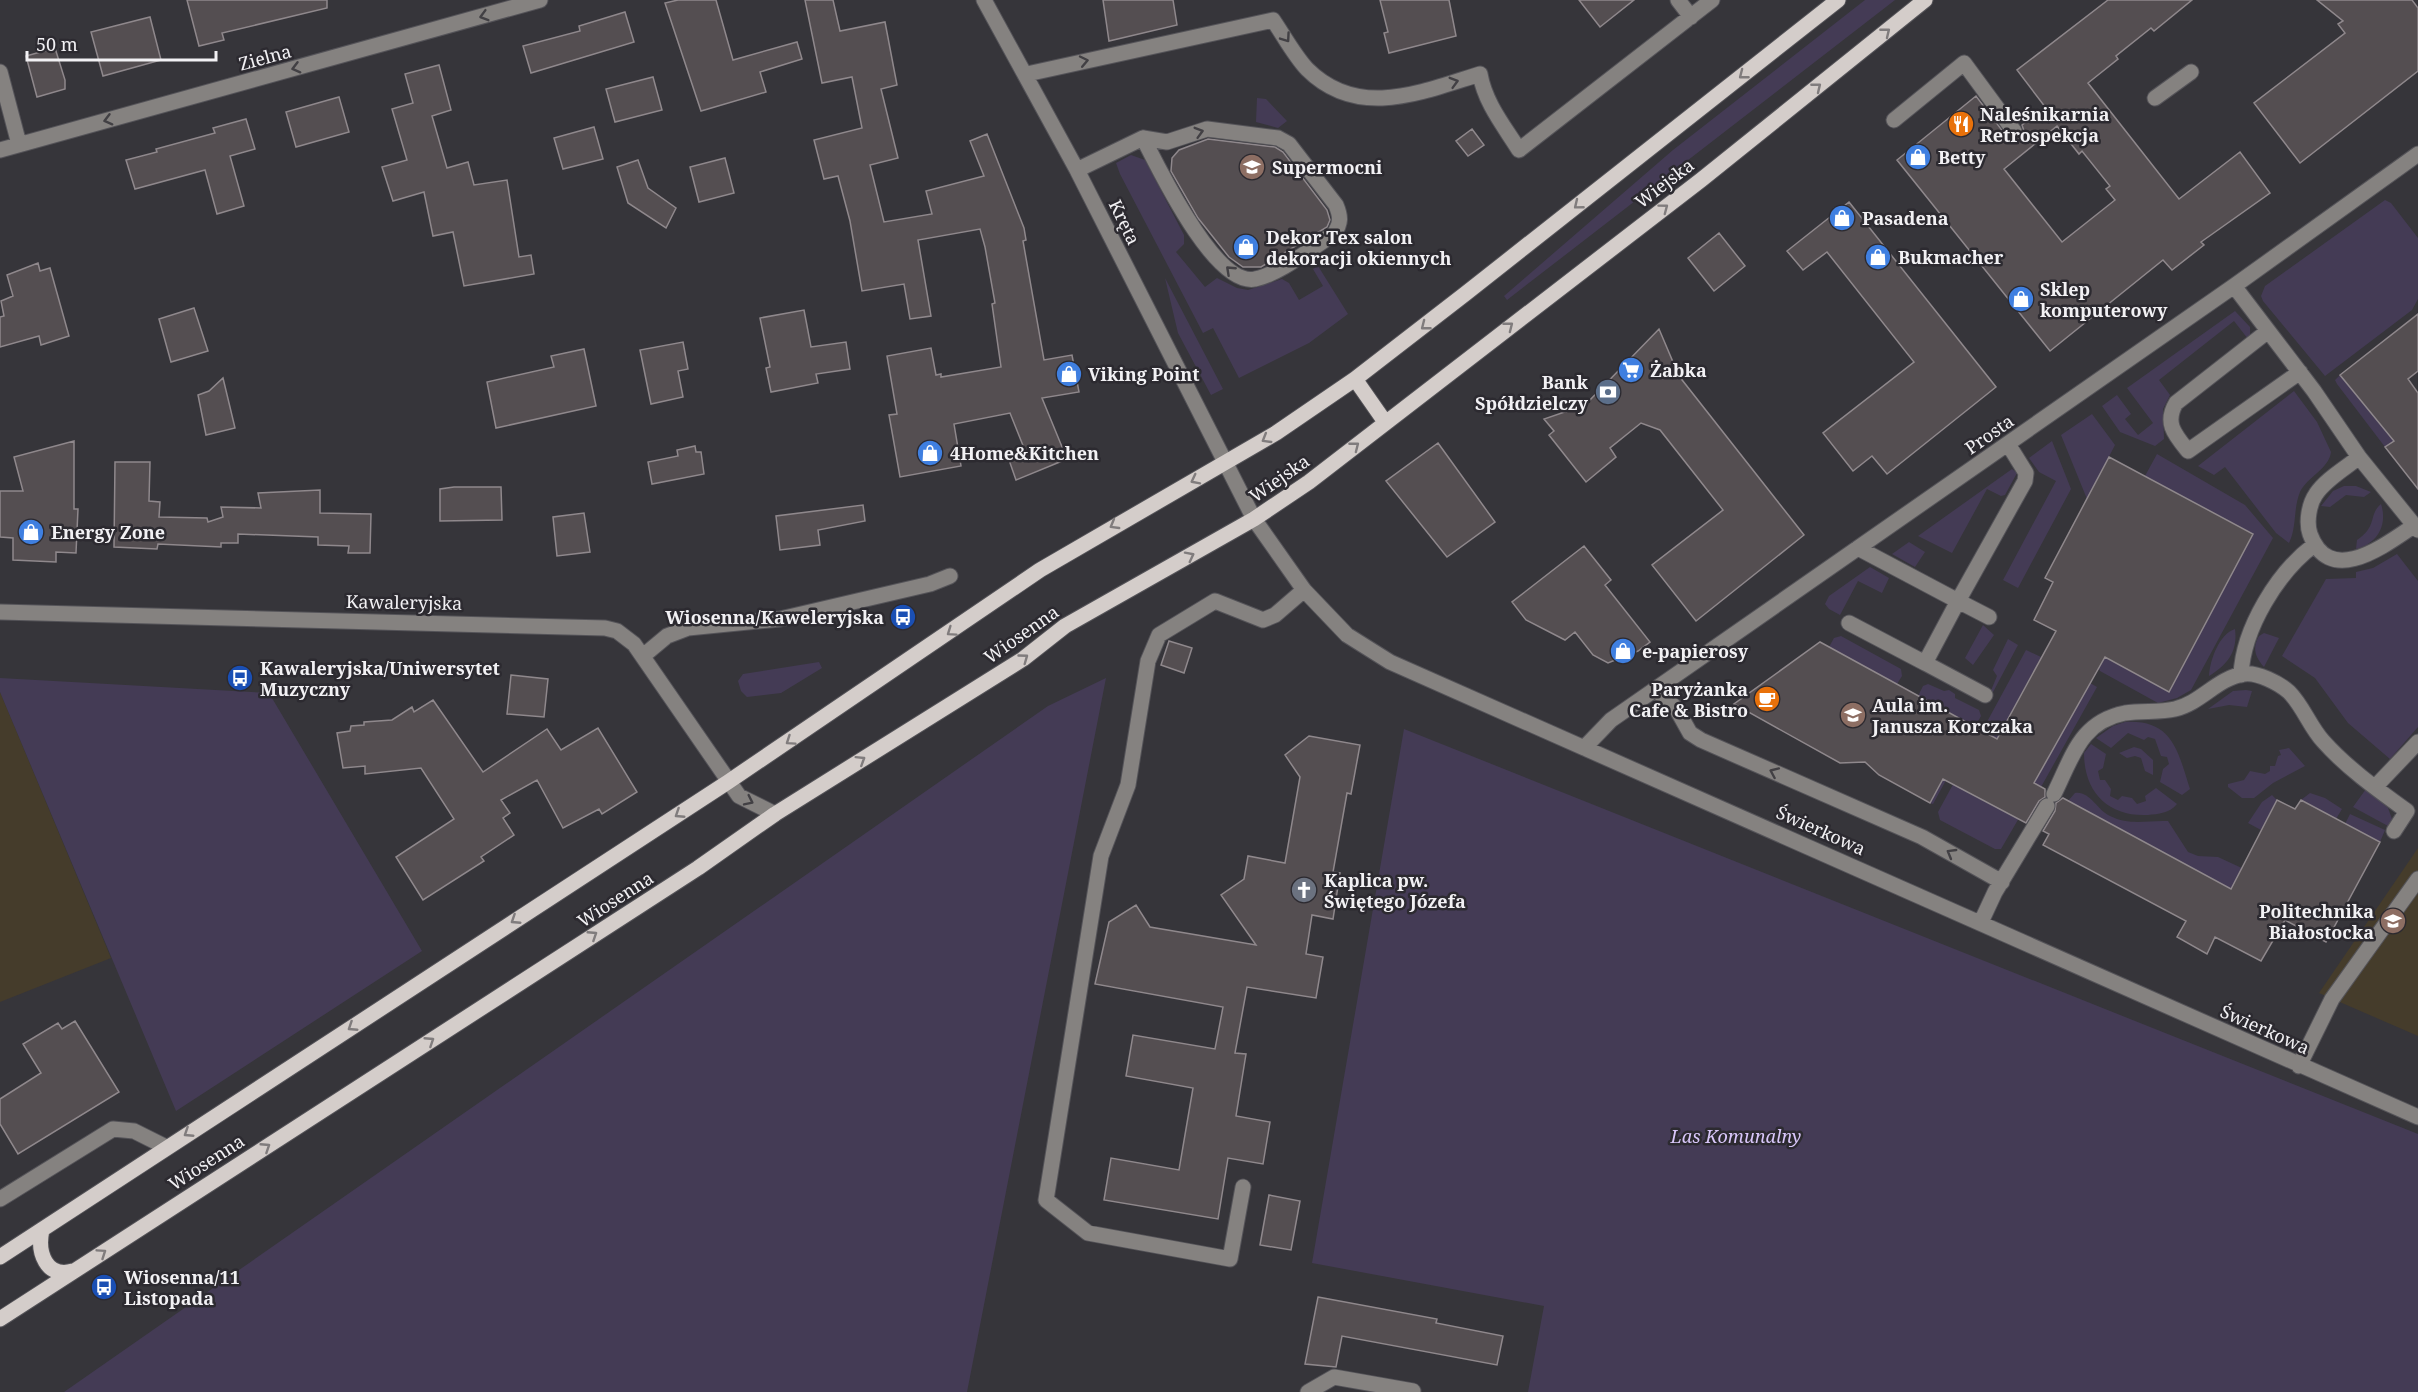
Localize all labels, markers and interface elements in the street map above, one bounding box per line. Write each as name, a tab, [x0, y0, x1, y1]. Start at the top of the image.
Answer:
one-way arrow	[479, 9, 490, 21]
scale bar	[27, 24, 216, 62]
one-way arrow	[1879, 28, 1890, 39]
one-way arrow	[1279, 31, 1290, 42]
text: 50 m	[36, 32, 78, 56]
street label: Zielna	[236, 39, 294, 75]
one-way arrow	[1078, 55, 1088, 68]
one-way arrow	[291, 61, 302, 73]
one-way arrow	[1738, 68, 1749, 79]
one-way arrow	[1448, 77, 1459, 89]
one-way arrow	[1810, 84, 1821, 95]
place label: Naleśnikarnia Retrospekcja	[1980, 102, 2110, 147]
restaurant icon: Naleśnikarnia Retrospekcja	[1946, 109, 1976, 139]
one-way arrow	[103, 113, 114, 125]
one-way arrow	[1193, 127, 1204, 139]
shop icon: Betty	[1903, 142, 1933, 172]
place label: Betty	[1938, 145, 1986, 169]
school or university icon: Supermocni	[1237, 152, 1267, 182]
street label: Wiejska	[1629, 153, 1699, 213]
place label: Supermocni	[1272, 155, 1383, 179]
street label: Kręta	[1104, 196, 1146, 248]
one-way arrow	[1574, 197, 1585, 208]
shop icon: Pasadena	[1827, 203, 1857, 233]
one-way arrow	[1657, 204, 1668, 215]
place label: Pasadena	[1862, 206, 1949, 230]
place label: Dekor Tex salon dekoracji okiennych	[1266, 225, 1451, 270]
shop icon: Dekor Tex salon dekoracji okiennych	[1231, 232, 1261, 262]
shop icon: Bukmacher	[1863, 242, 1893, 272]
place label: Bukmacher	[1898, 245, 2004, 269]
one-way arrow	[1226, 266, 1237, 277]
place label: Sklep komputerowy	[2040, 277, 2168, 322]
shop icon: Sklep komputerowy	[2006, 284, 2036, 314]
one-way arrow	[1420, 318, 1431, 329]
one-way arrow	[1502, 322, 1513, 333]
supermarket icon: Żabka	[1616, 355, 1646, 385]
place label: Żabka	[1650, 358, 1707, 382]
shop icon: Viking Point	[1054, 359, 1084, 389]
place label: Viking Point	[1088, 362, 1200, 386]
place label: Bank Spółdzielczy	[1475, 370, 1589, 415]
bank icon: Bank Spółdzielczy	[1593, 377, 1623, 407]
street label: Prosta	[1960, 409, 2018, 459]
one-way arrow	[1262, 432, 1272, 444]
shop icon: 4Home&Kitchen	[915, 438, 945, 468]
place label: 4Home&Kitchen	[950, 441, 1099, 465]
one-way arrow	[1348, 442, 1359, 453]
street label: Wiejska	[1244, 449, 1314, 507]
one-way arrow	[1190, 473, 1201, 484]
shop icon: Energy Zone	[16, 517, 46, 547]
one-way arrow	[1110, 518, 1120, 529]
place label: Energy Zone	[51, 520, 165, 544]
one-way arrow	[1184, 552, 1194, 563]
street label: Kawaleryjska	[346, 589, 462, 615]
street label: Wiosenna	[979, 599, 1063, 669]
bus stop icon: Wiosenna/Kaweleryjska	[888, 602, 918, 632]
place label: Wiosenna/Kaweleryjska	[665, 605, 884, 629]
one-way arrow	[947, 625, 958, 636]
shop icon: e-papierosy	[1608, 636, 1638, 666]
place label: e-papierosy	[1642, 639, 1749, 663]
one-way arrow	[1018, 654, 1029, 665]
place label: Kawaleryjska/Uniwersytet Muzyczny	[260, 656, 500, 701]
bus stop icon: Kawaleryjska/Uniwersytet Muzyczny	[225, 663, 255, 693]
place label: Paryżanka Cafe & Bistro	[1629, 677, 1748, 722]
cafe icon: Paryżanka Cafe & Bistro	[1752, 684, 1782, 714]
place label: Aula im. Janusza Korczaka	[1871, 693, 2033, 738]
school or university icon: Aula im. Janusza Korczaka	[1838, 700, 1868, 730]
one-way arrow	[785, 734, 796, 745]
one-way arrow	[855, 756, 865, 768]
one-way arrow	[1769, 767, 1780, 779]
one-way arrow	[743, 794, 754, 805]
street label: Świerkowa	[1773, 800, 1869, 860]
one-way arrow	[675, 807, 686, 818]
one-way arrow	[1947, 849, 1957, 860]
street label: Wiosenna	[572, 865, 658, 933]
place label: Kaplica pw. Świętego Józefa	[1324, 868, 1466, 913]
church icon: Kaplica pw. Świętego Józefa	[1289, 875, 1319, 905]
place label: Politechnika Białostocka	[2259, 899, 2374, 944]
school or university icon: Politechnika Białostocka	[2378, 906, 2408, 936]
one-way arrow	[511, 913, 522, 924]
one-way arrow	[587, 932, 598, 943]
street label: Świerkowa	[2217, 999, 2313, 1059]
one-way arrow	[348, 1019, 358, 1031]
one-way arrow	[424, 1037, 434, 1049]
park label: Las Komunalny	[1670, 1124, 1801, 1148]
one-way arrow	[184, 1126, 195, 1137]
street label: Wiosenna	[163, 1128, 249, 1196]
one-way arrow	[259, 1143, 270, 1154]
one-way arrow	[96, 1249, 107, 1260]
place label: Wiosenna/11 Listopada	[124, 1265, 240, 1310]
bus stop icon: Wiosenna/11 Listopada	[89, 1272, 119, 1302]

